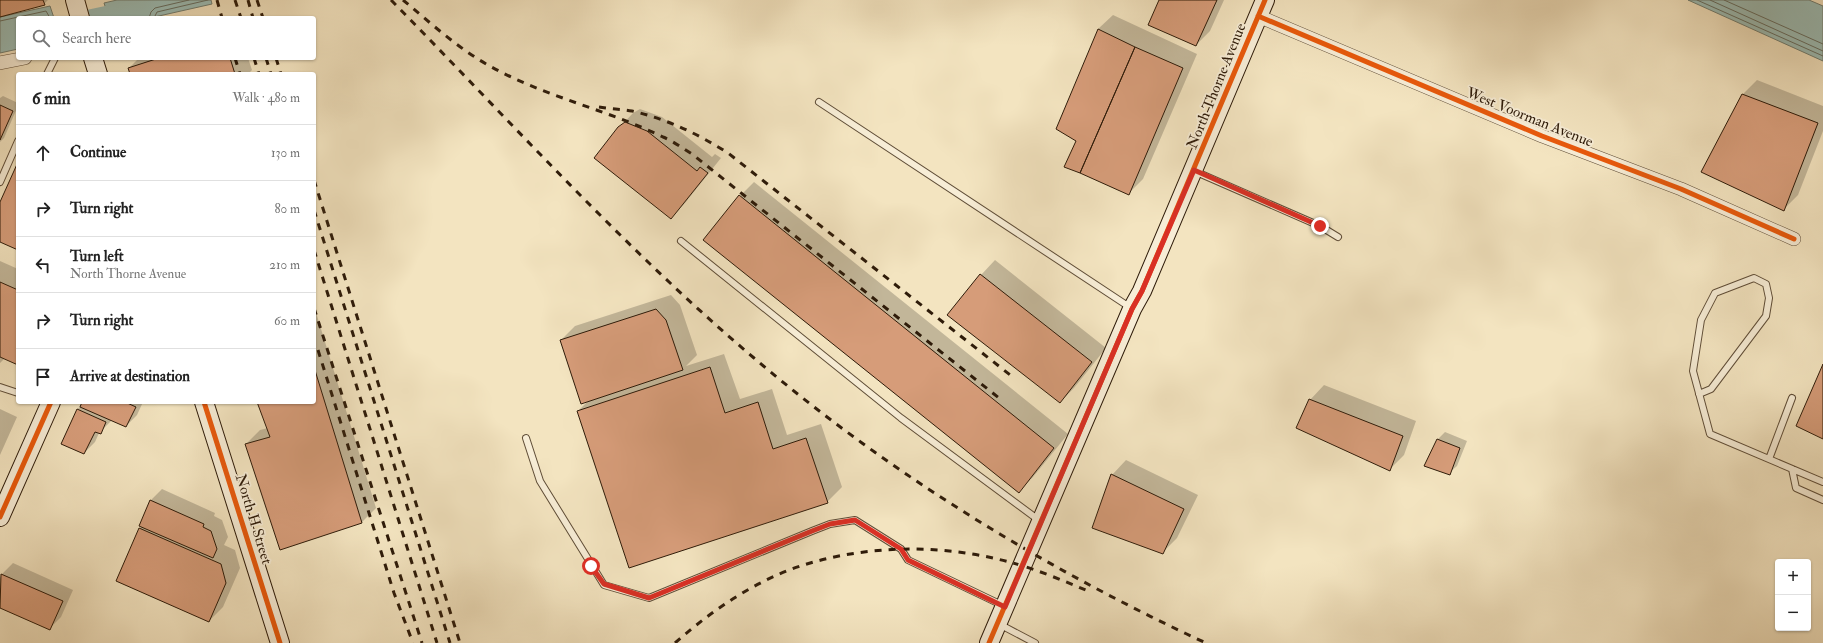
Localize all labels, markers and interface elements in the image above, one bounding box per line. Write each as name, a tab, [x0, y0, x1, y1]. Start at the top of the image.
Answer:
search box	[16, 16, 316, 60]
street label: North Thorne Avenue	[1183, 20, 1250, 152]
icon: search	[30, 27, 52, 49]
text: Search here	[62, 29, 131, 48]
street label: West Voorman Avenue	[1463, 83, 1596, 152]
text: 6 min	[32, 88, 71, 109]
text: Walk · 480 m	[232, 90, 300, 106]
icon: ahead	[32, 142, 54, 164]
text: Continue	[70, 143, 126, 162]
text: 130 m	[271, 145, 300, 161]
icon: right	[32, 198, 54, 220]
text: Turn right	[70, 199, 133, 218]
text: 80 m	[274, 201, 300, 217]
route end	[1311, 217, 1329, 235]
text: Turn left	[70, 247, 124, 266]
icon: left	[32, 254, 54, 276]
text: 210 m	[269, 257, 300, 273]
text: North Thorne Avenue	[70, 266, 186, 282]
icon: right	[32, 310, 54, 332]
text: Turn right	[70, 311, 133, 330]
text: 60 m	[274, 313, 300, 329]
icon: arrive	[32, 366, 54, 388]
text: Arrive at destination	[70, 367, 190, 386]
street label: North H Street	[231, 472, 276, 567]
route start	[582, 557, 600, 575]
map controls	[1775, 559, 1811, 631]
button: +	[1775, 559, 1811, 595]
button: −	[1775, 595, 1811, 631]

